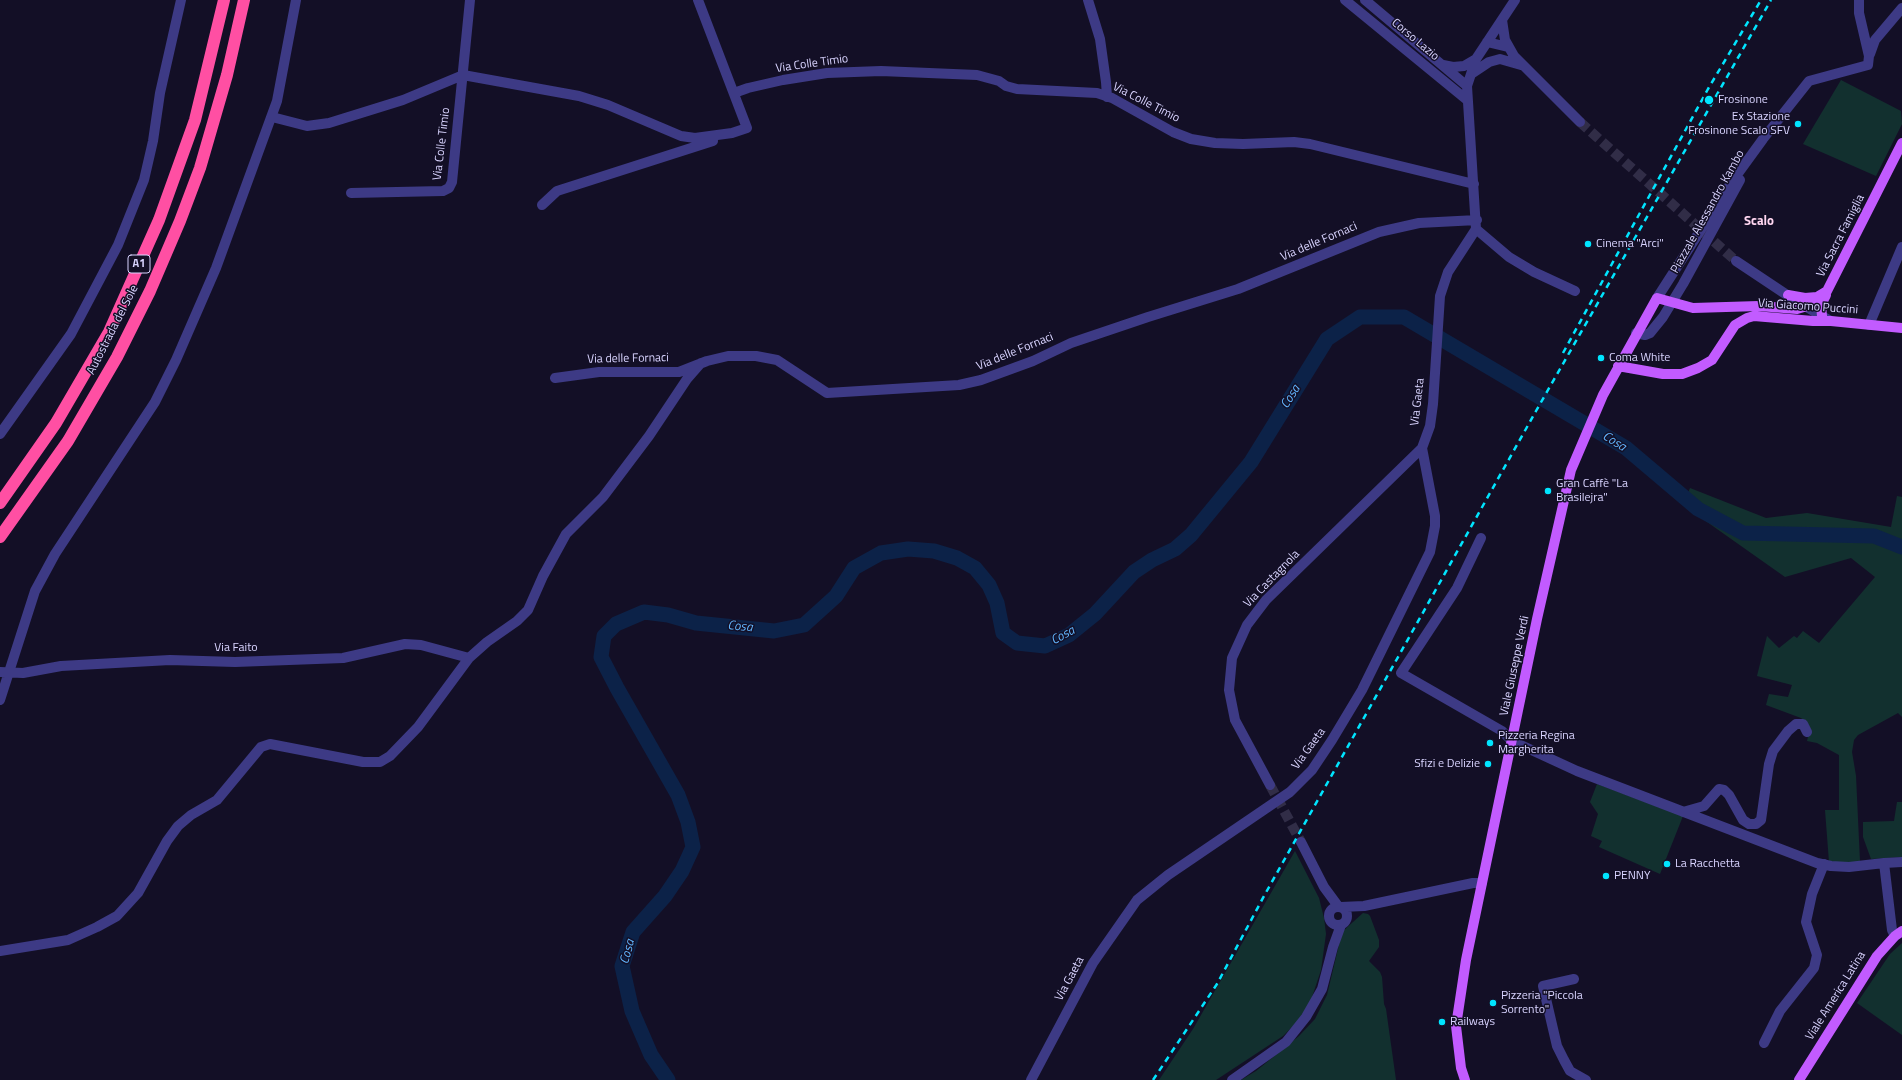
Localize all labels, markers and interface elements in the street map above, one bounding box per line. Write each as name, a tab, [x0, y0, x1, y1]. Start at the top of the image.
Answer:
street label: Corso Lazio	[1388, 16, 1442, 64]
street label: Via Colle Timio	[775, 52, 849, 76]
street label: Via Colle Timio	[1110, 80, 1182, 126]
place label: Frosinone	[1718, 93, 1768, 107]
marker: Frosinone	[1703, 94, 1715, 106]
street label: Via Colle Timio	[430, 107, 454, 181]
place label: Ex Stazione Frosinone Scalo SFV	[1688, 110, 1790, 138]
marker: Ex Stazione Frosinone Scalo SFV	[1793, 119, 1803, 129]
street label: Piazzale Alessandro Kambo	[1668, 148, 1748, 276]
street label: Via Sacra Famiglia	[1814, 192, 1868, 280]
district label: Scalo	[1744, 214, 1774, 230]
street label: Via delle Fornaci	[1279, 219, 1359, 265]
place label: Cinema "Arci"	[1596, 237, 1664, 251]
marker: Cinema "Arci"	[1583, 239, 1593, 249]
road number: A1	[128, 255, 150, 273]
street label: Autostrada del Sole	[84, 283, 142, 377]
street label: Via Giacomo Puccini	[1757, 296, 1859, 318]
street label: Via delle Fornaci	[974, 330, 1056, 374]
street label: Via delle Fornaci	[587, 351, 669, 367]
place label: Coma White	[1609, 351, 1670, 365]
marker: Coma White	[1596, 353, 1606, 363]
street label: Via Gaeta	[1408, 377, 1428, 427]
water label: Cosa	[1278, 382, 1304, 412]
water label: Cosa	[1599, 429, 1629, 455]
place label: Gran Caffè "La Brasilejra"	[1556, 477, 1628, 505]
marker: Gran Caffè "La Brasilejra"	[1543, 486, 1553, 496]
street label: Via Castagnola	[1241, 547, 1303, 611]
street label: Viale Giuseppe Verdi	[1497, 615, 1533, 717]
water label: Cosa	[727, 618, 753, 636]
water label: Cosa	[1048, 623, 1078, 649]
street label: Via Faito	[214, 641, 258, 655]
street label: Via Gaeta	[1289, 725, 1329, 773]
place label: Pizzeria Regina Margherita	[1498, 729, 1575, 757]
marker: Pizzeria Regina Margherita	[1485, 738, 1495, 748]
place label: Sfizi e Delizie	[1414, 757, 1480, 771]
marker: Sfizi e Delizie	[1483, 759, 1493, 769]
place label: La Racchetta	[1675, 857, 1740, 871]
marker: La Racchetta	[1662, 859, 1672, 869]
place label: PENNY	[1614, 869, 1650, 883]
marker: PENNY	[1601, 871, 1611, 881]
water label: Cosa	[617, 938, 639, 966]
street label: Viale America Latina	[1803, 949, 1869, 1043]
street label: Via Gaeta	[1052, 954, 1088, 1004]
place label: Pizzeria "Piccola Sorrento"	[1501, 989, 1583, 1017]
marker: Pizzeria "Piccola Sorrento"	[1488, 998, 1498, 1008]
place label: Railways	[1450, 1015, 1495, 1029]
marker: Railways	[1437, 1017, 1447, 1027]

